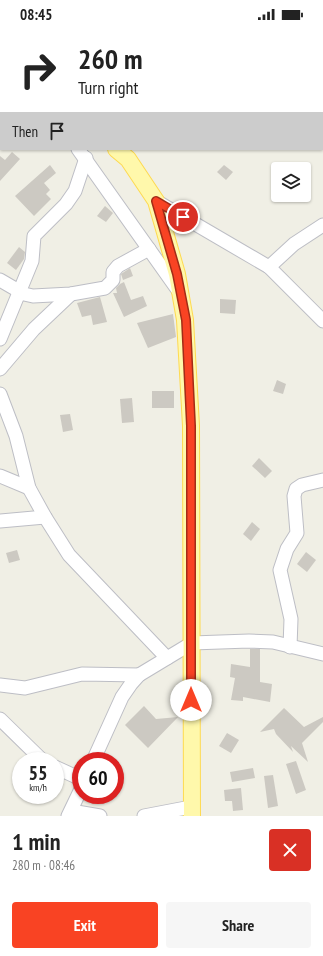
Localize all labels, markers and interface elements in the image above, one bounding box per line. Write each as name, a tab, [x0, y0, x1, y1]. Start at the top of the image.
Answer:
text: 08:45	[20, 5, 52, 24]
text: 260 m	[78, 40, 142, 77]
icon: right	[12, 44, 64, 96]
text: Turn right	[78, 76, 138, 99]
icon: arrive	[46, 120, 68, 142]
text: Then	[12, 122, 38, 141]
map controls	[271, 162, 311, 202]
button: layers	[271, 162, 311, 202]
pin	[166, 200, 200, 234]
icon: arrive	[172, 206, 194, 228]
position arrow	[170, 679, 212, 721]
speed limit sign: 60	[72, 752, 124, 804]
text: 55	[28, 760, 48, 786]
text: km/h	[29, 781, 47, 794]
text: 1 min	[12, 826, 60, 857]
button: close	[269, 829, 311, 871]
text: 280 m · 08:46	[12, 857, 75, 874]
button: Exit	[12, 902, 158, 948]
button: Share	[166, 902, 311, 948]

